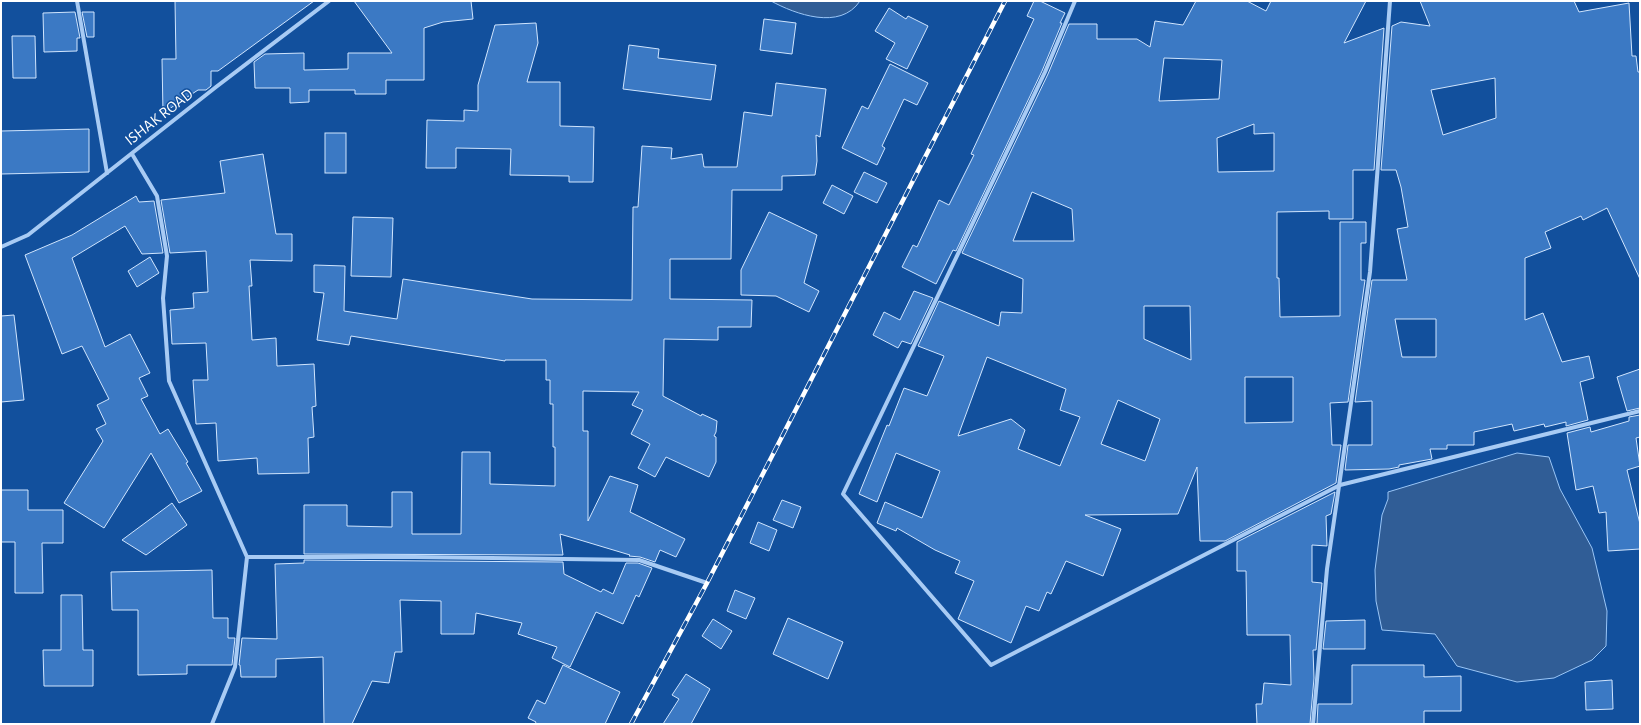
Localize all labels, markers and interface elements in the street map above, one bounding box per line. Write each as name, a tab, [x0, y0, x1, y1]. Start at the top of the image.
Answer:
street label: ISHAK ROAD	[122, 86, 196, 148]

